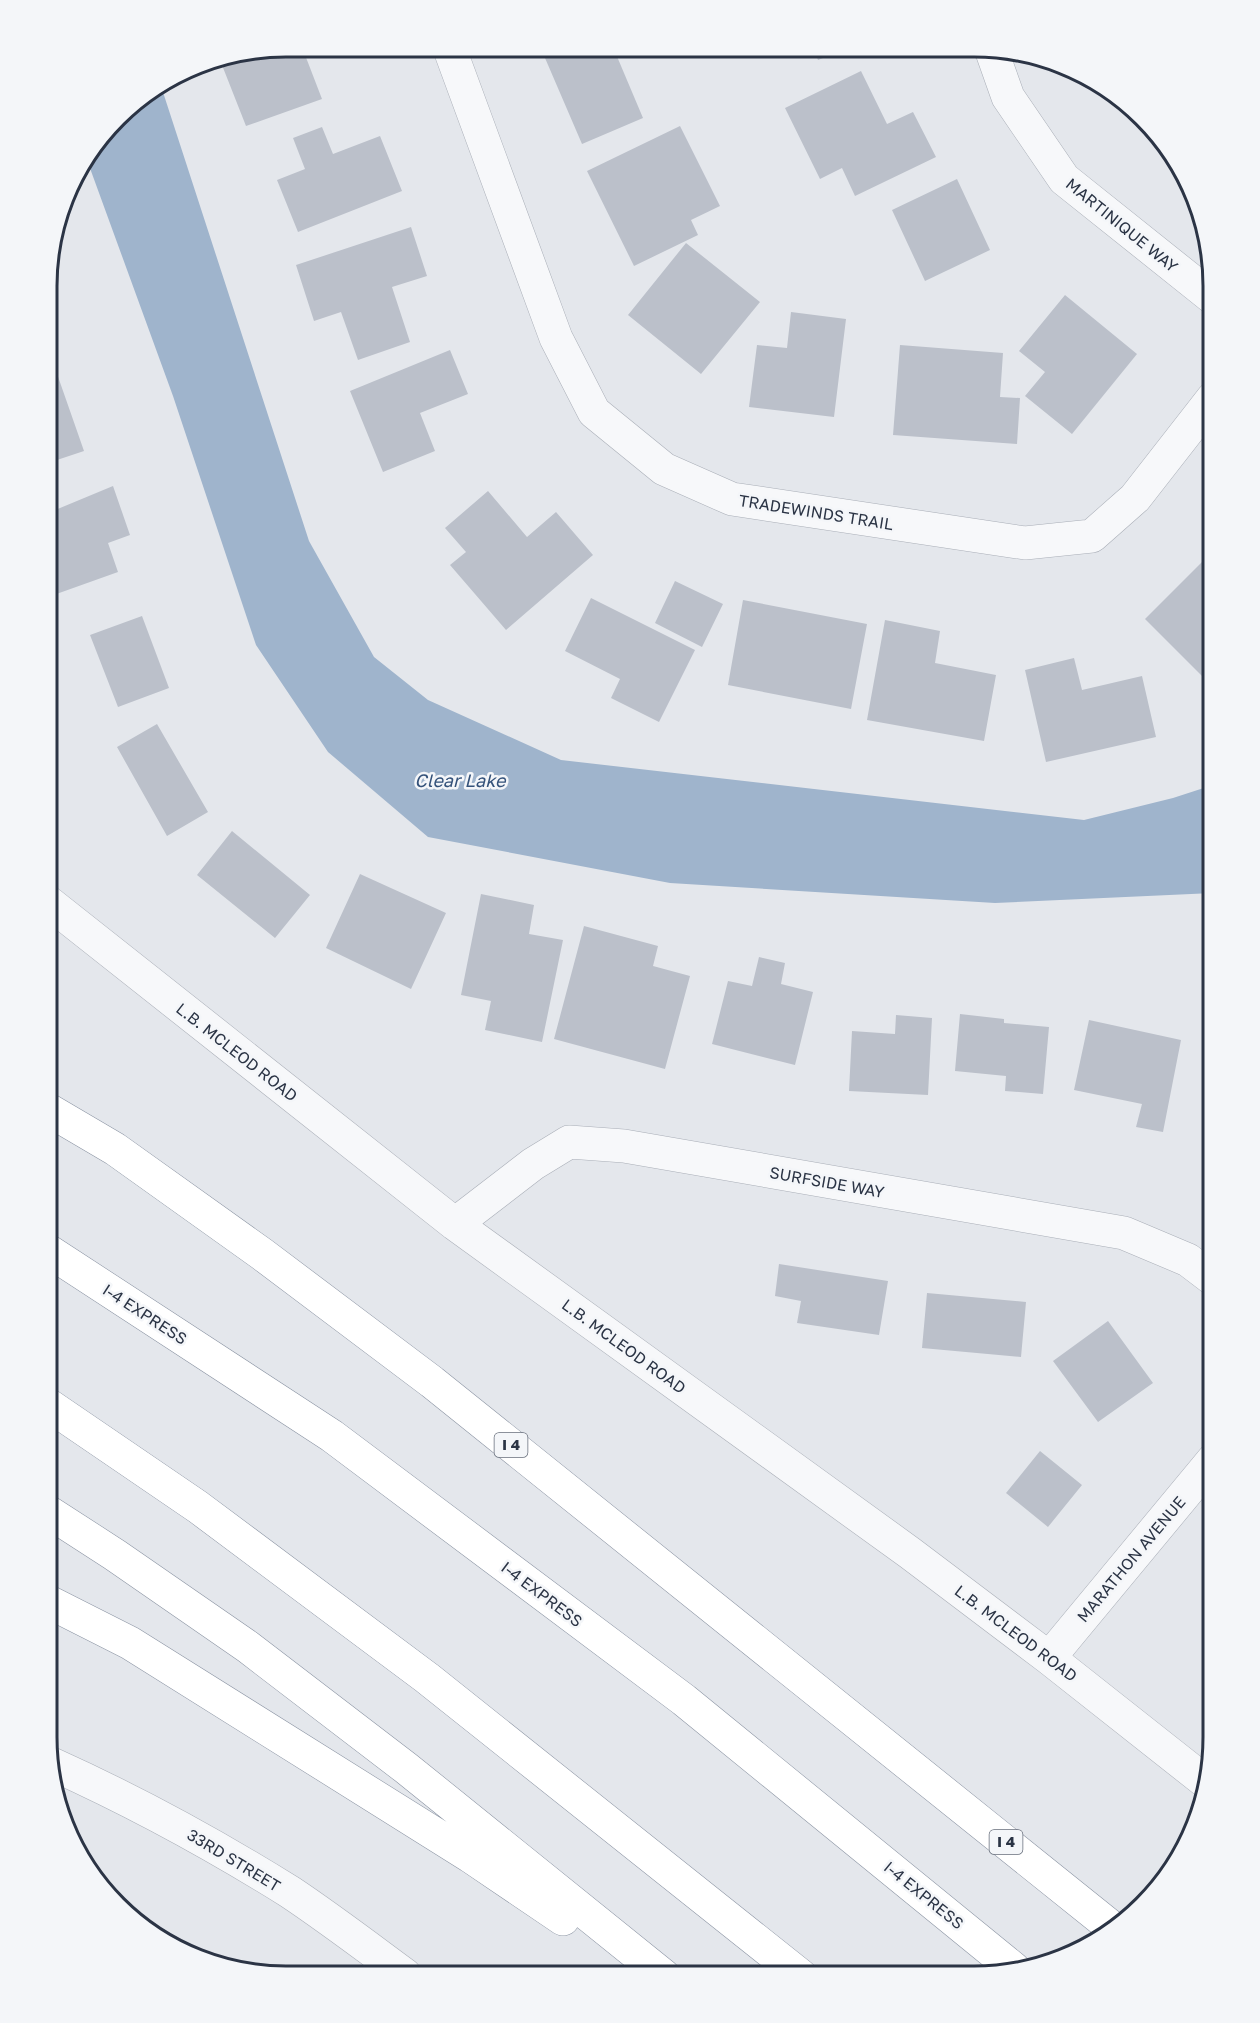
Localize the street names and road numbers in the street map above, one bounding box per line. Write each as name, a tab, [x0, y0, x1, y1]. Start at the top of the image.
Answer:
street label: MARTINIQUE WAY	[1062, 174, 1183, 277]
street label: TRADEWINDS TRAIL	[737, 490, 895, 534]
street label: L.B. MCLEOD ROAD	[172, 998, 302, 1106]
street label: SURFSIDE WAY	[768, 1162, 887, 1202]
street label: I-4 EXPRESS	[99, 1279, 191, 1349]
street label: L.B. MCLEOD ROAD	[558, 1294, 690, 1398]
road number: I 4	[494, 1433, 528, 1457]
street label: MARATHON AVENUE	[1072, 1492, 1190, 1626]
street label: I-4 EXPRESS	[497, 1557, 587, 1631]
street label: L.B. MCLEOD ROAD	[951, 1580, 1081, 1686]
street label: 33RD STREET	[184, 1824, 284, 1896]
road number: I 4	[990, 1830, 1022, 1854]
street label: I-4 EXPRESS	[880, 1857, 968, 1933]

